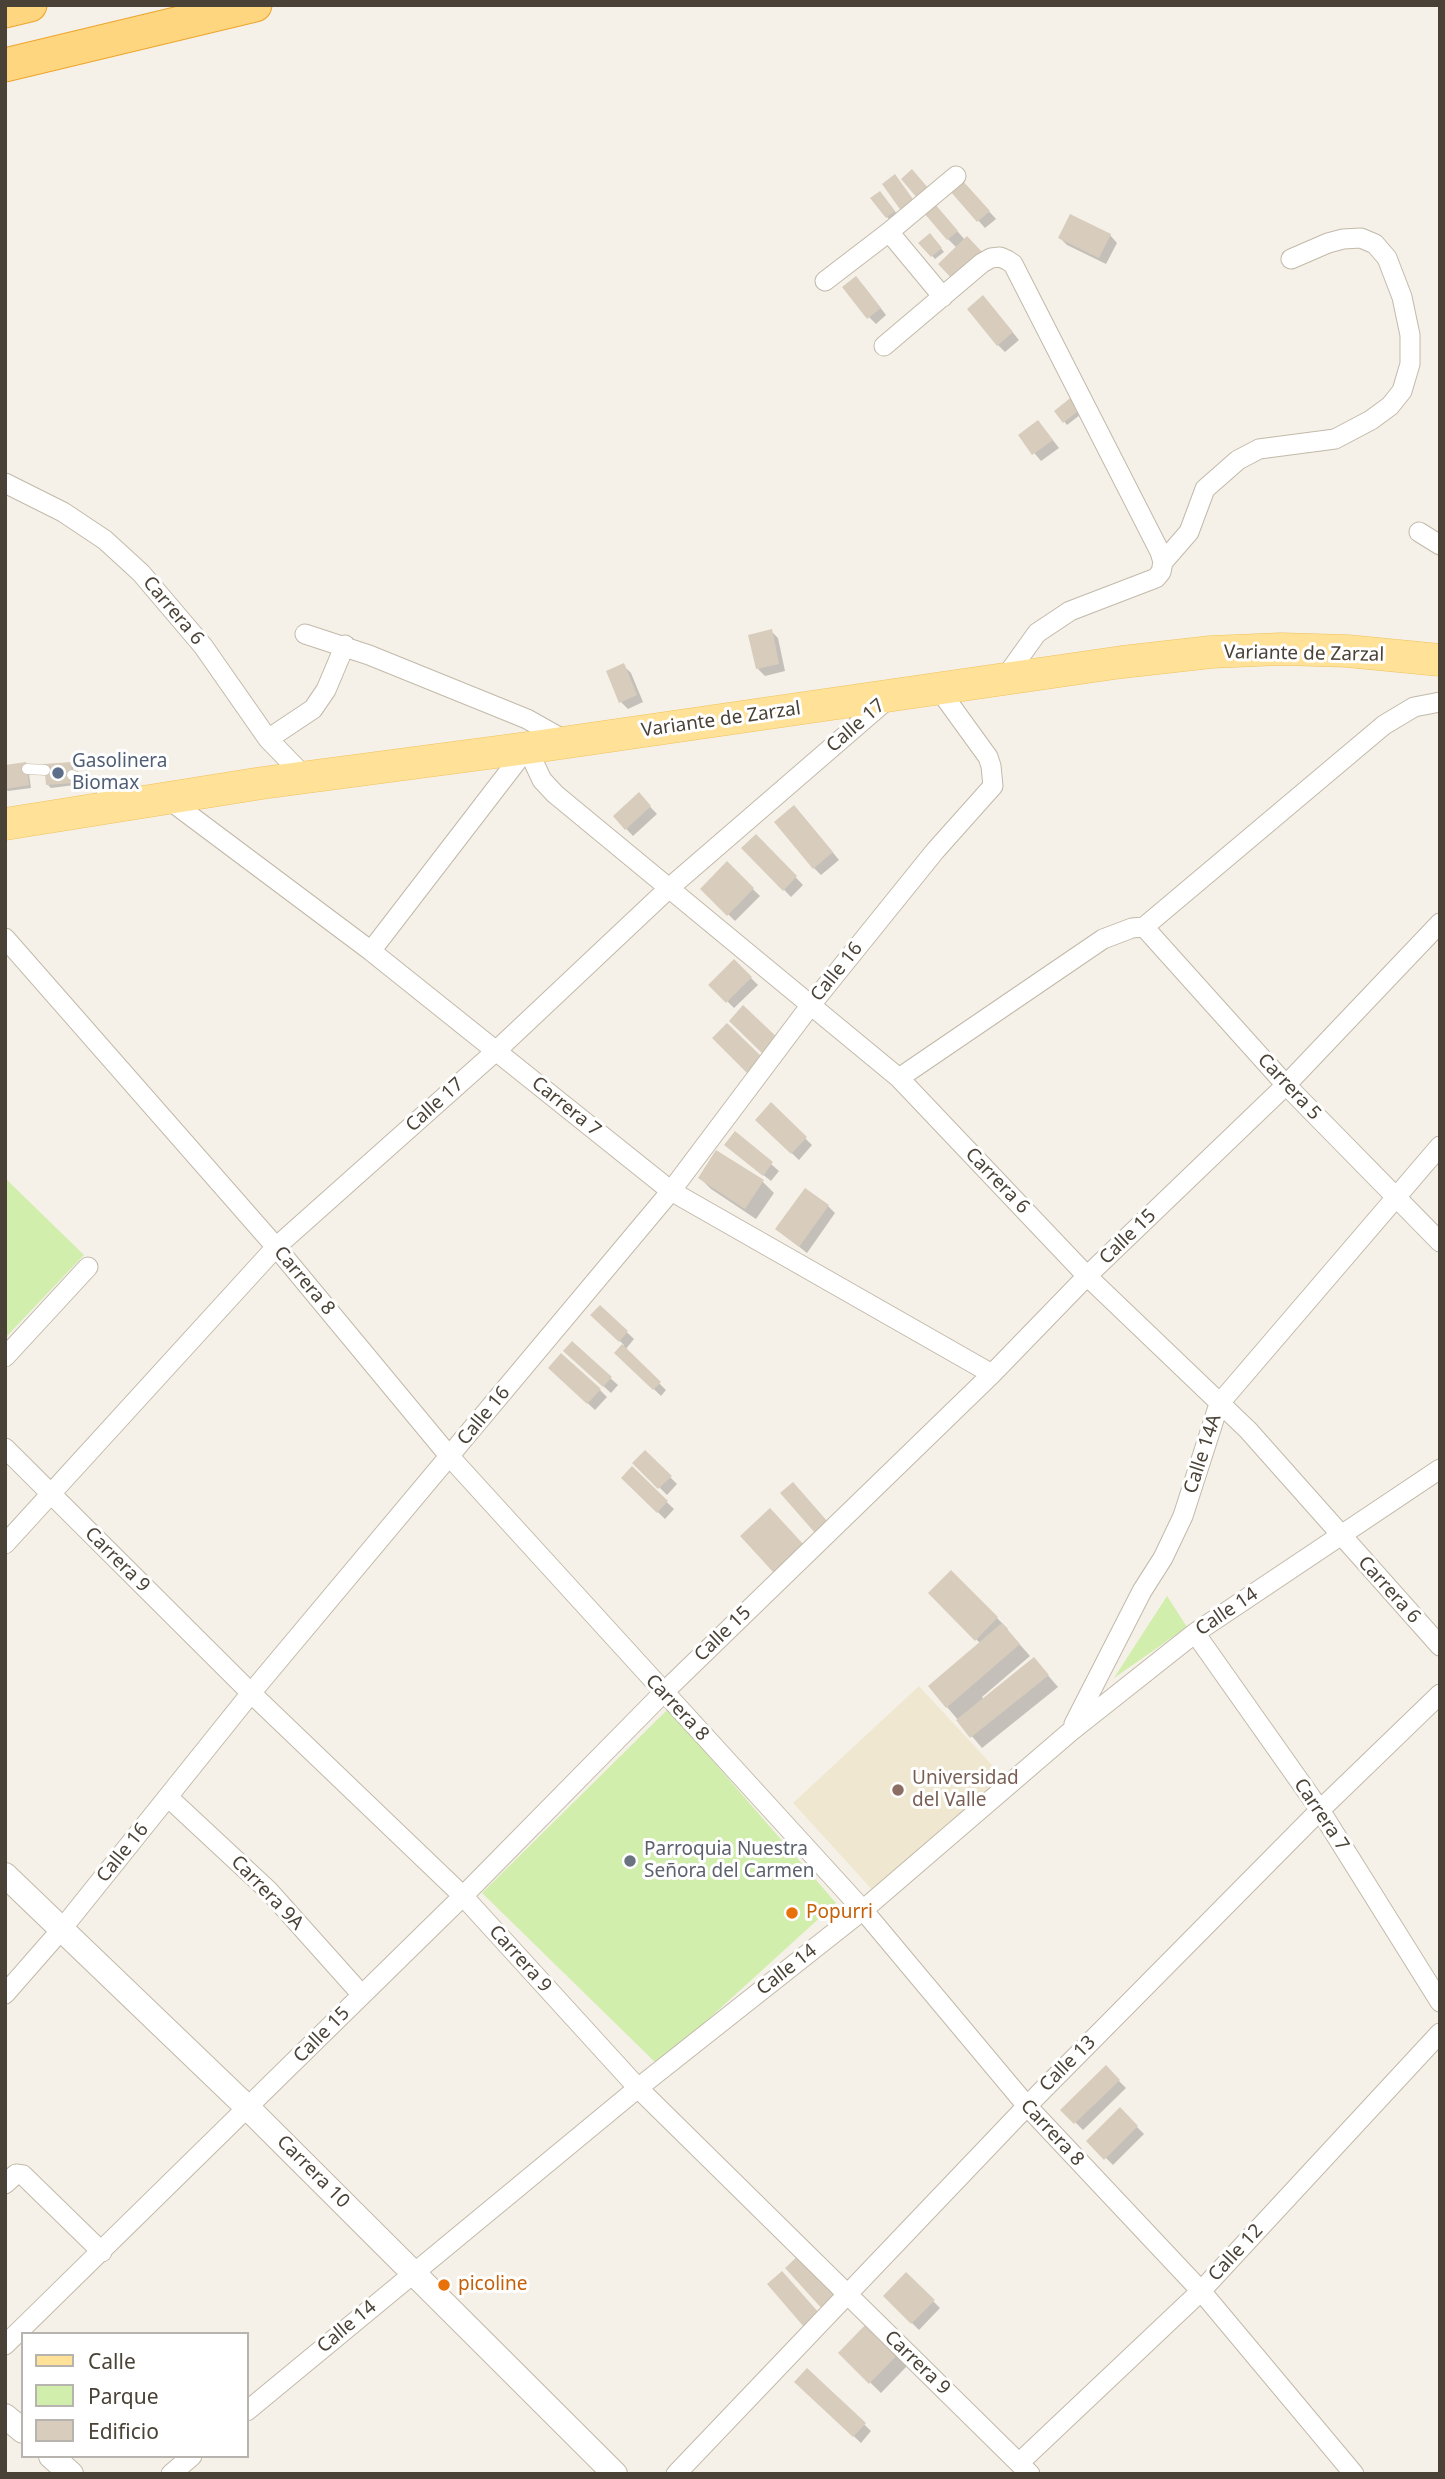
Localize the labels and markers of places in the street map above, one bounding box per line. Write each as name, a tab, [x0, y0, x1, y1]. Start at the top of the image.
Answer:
place label: Gasolinera Biomax	[72, 751, 167, 795]
marker: Gasolinera Biomax	[50, 765, 66, 781]
place label: Universidad del Valle	[912, 1768, 1019, 1812]
marker: Universidad del Valle	[890, 1782, 906, 1798]
place label: Parroquia Nuestra Señora del Carmen	[644, 1839, 814, 1883]
marker: Parroquia Nuestra Señora del Carmen	[622, 1853, 638, 1869]
place label: Popurri	[806, 1902, 873, 1924]
marker: Popurri	[784, 1905, 800, 1921]
place label: picoline	[458, 2274, 527, 2296]
marker: picoline	[436, 2277, 452, 2293]

